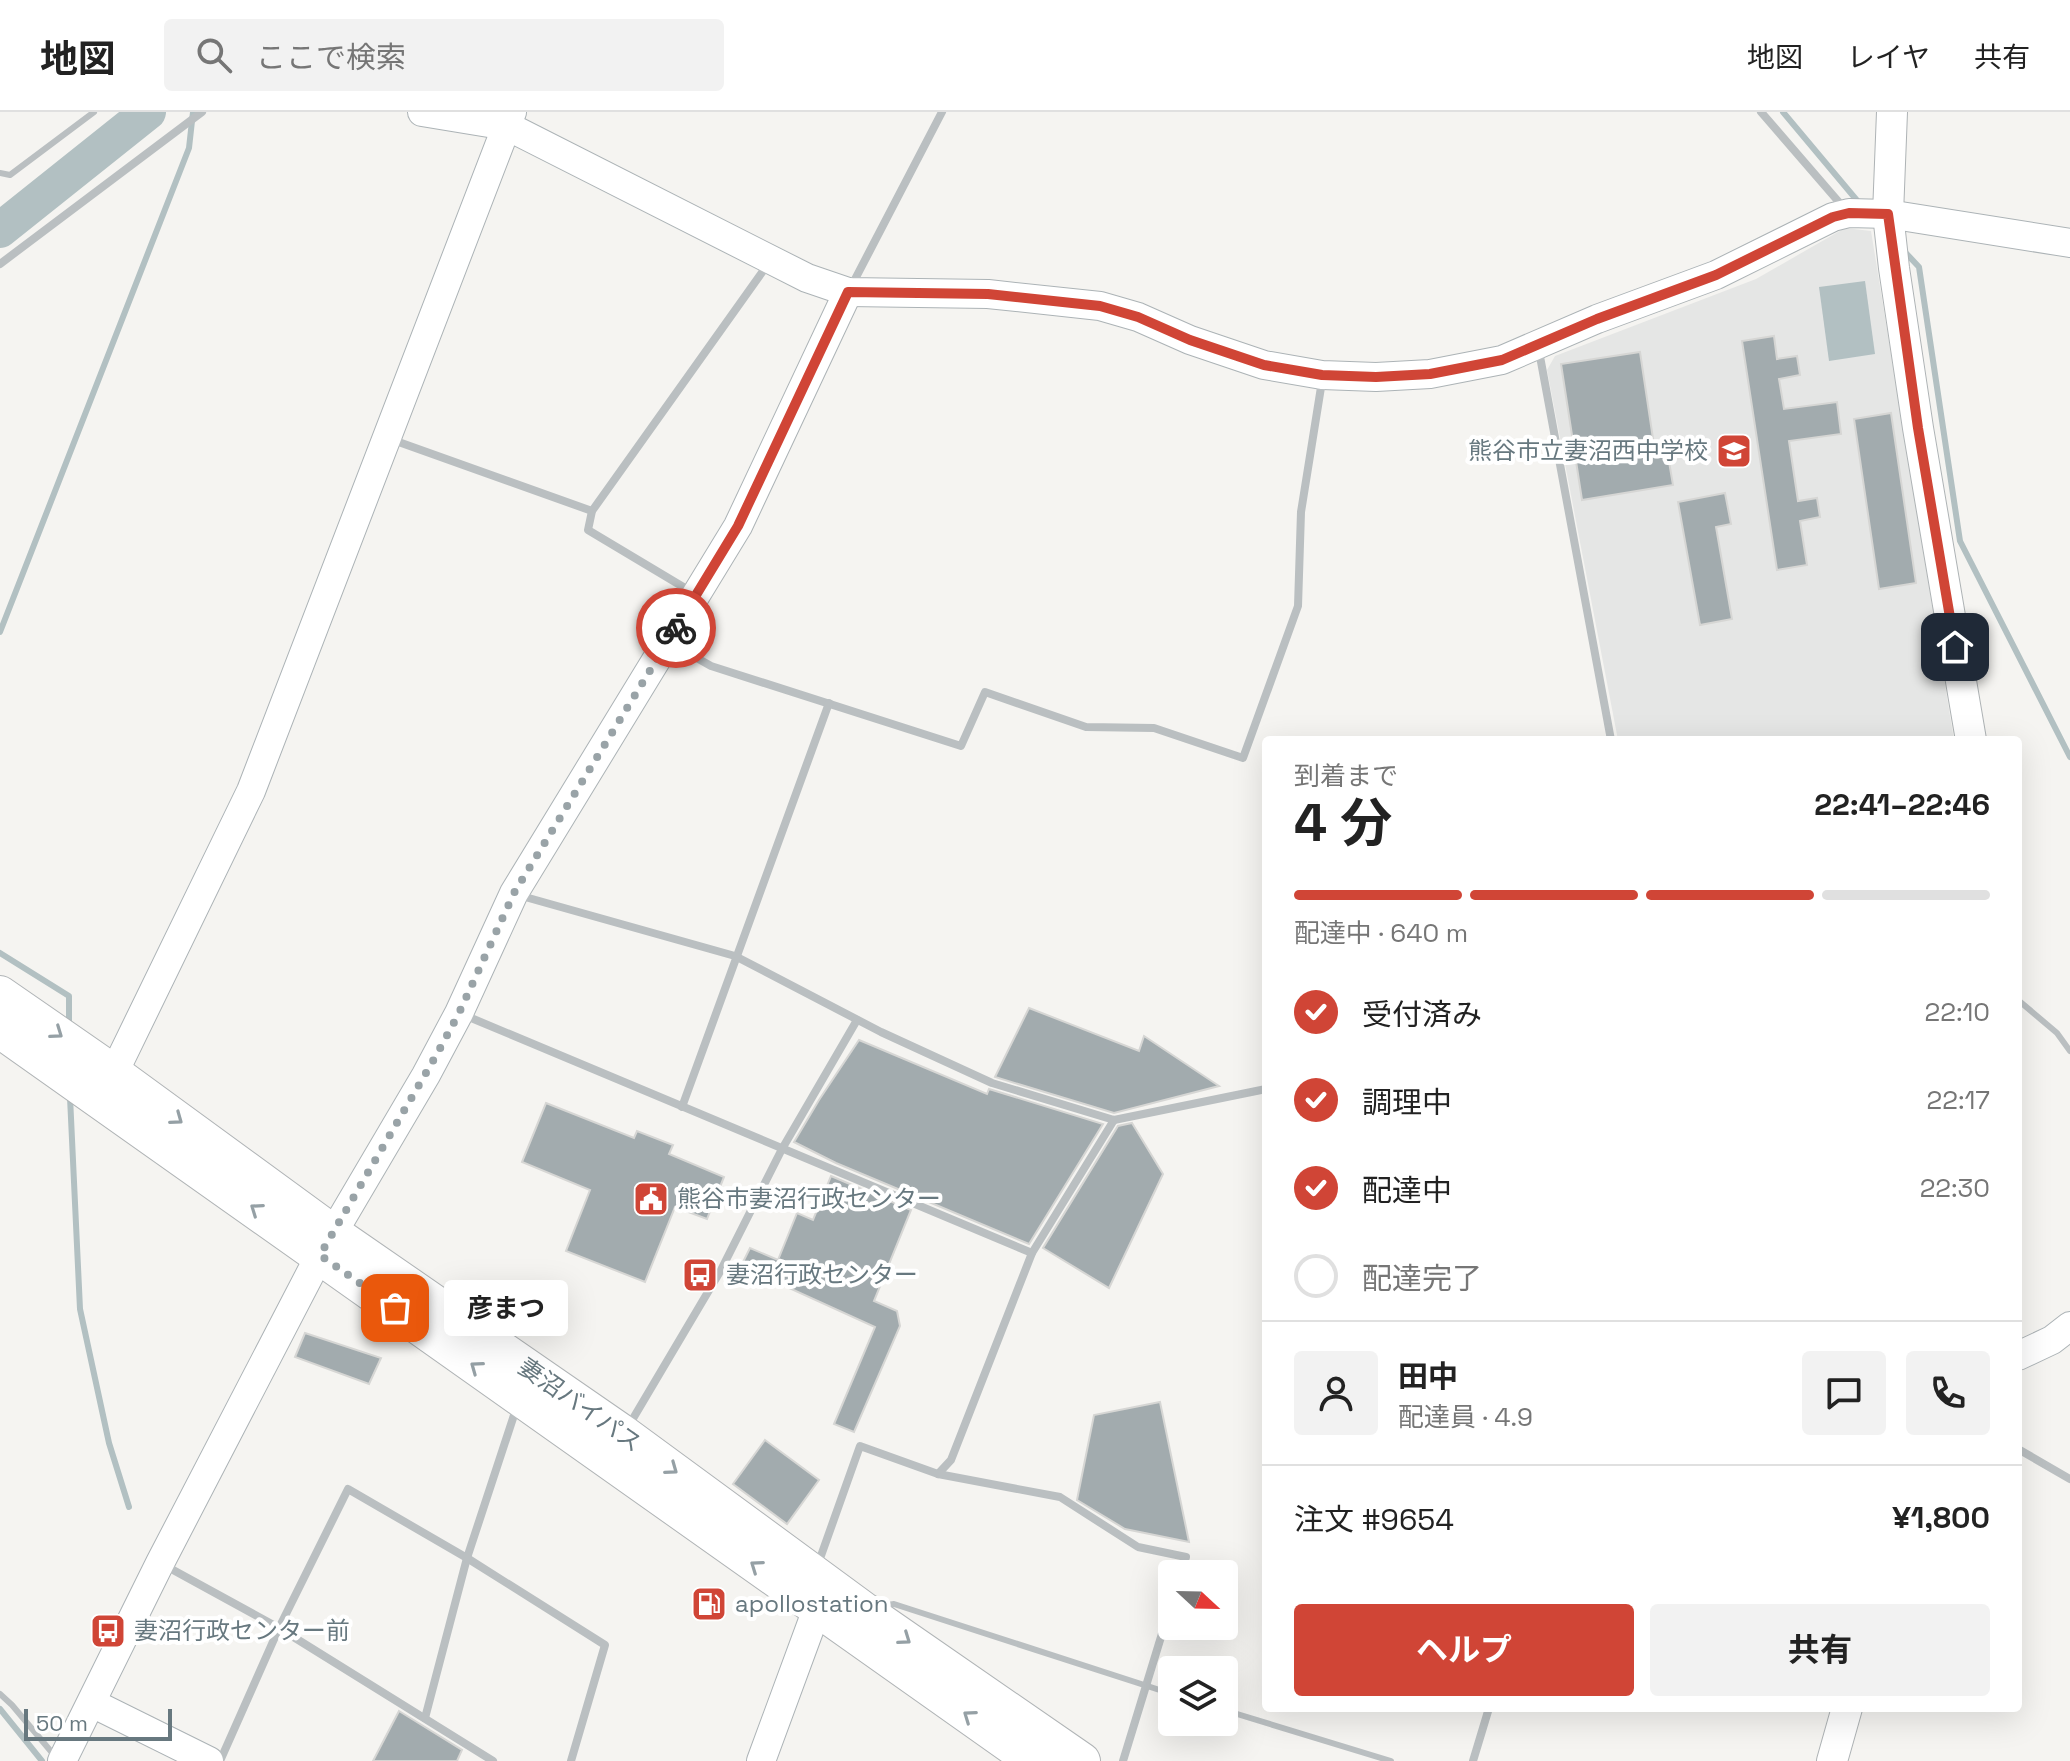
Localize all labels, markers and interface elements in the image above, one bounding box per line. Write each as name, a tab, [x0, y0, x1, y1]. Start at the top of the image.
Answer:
search box	[164, 19, 724, 91]
icon: search	[192, 33, 236, 77]
text: 地図	[40, 35, 116, 83]
text: ここで検索	[256, 38, 406, 77]
text: 地図	[1747, 39, 1803, 75]
text: レイヤ	[1847, 39, 1930, 75]
text: 共有	[1974, 39, 2030, 75]
school or university icon: 熊谷市立妻沼西中学校	[1715, 432, 1753, 470]
place label: 熊谷市立妻沼西中学校	[1468, 435, 1708, 466]
courier	[636, 588, 716, 668]
icon: bike	[654, 606, 698, 650]
pin	[1921, 613, 1989, 681]
icon: home	[1933, 625, 1977, 669]
text: 到着まで	[1294, 759, 1398, 793]
text: 22:41–22:46	[1814, 785, 1990, 824]
text: 4 分	[1294, 790, 1392, 856]
text: 配達中 · 640 m	[1294, 916, 1468, 950]
icon: check	[1294, 990, 1338, 1034]
text: 受付済み	[1362, 995, 1482, 1034]
text: 22:10	[1925, 995, 1990, 1029]
one-way arrow	[49, 1023, 63, 1038]
icon: check	[1294, 1078, 1338, 1122]
text: 調理中	[1362, 1083, 1452, 1122]
text: 22:17	[1927, 1083, 1990, 1117]
one-way arrow	[168, 1109, 183, 1124]
icon: check	[1294, 1166, 1338, 1210]
text: 配達中	[1362, 1171, 1452, 1210]
text: 22:30	[1920, 1171, 1990, 1205]
public building icon: 熊谷市妻沼行政センター	[632, 1180, 670, 1218]
place label: 熊谷市妻沼行政センター	[677, 1183, 941, 1214]
one-way arrow	[250, 1205, 265, 1219]
bus stop icon: 妻沼行政センター	[681, 1256, 719, 1294]
place label: 妻沼行政センター	[726, 1259, 918, 1290]
text: 配達完了	[1362, 1259, 1482, 1298]
pin	[361, 1274, 429, 1342]
callout: 彦まつ	[443, 1280, 567, 1336]
icon: bag	[373, 1286, 417, 1330]
text: 彦まつ	[467, 1291, 545, 1325]
street label: 妻沼バイパス	[513, 1351, 648, 1458]
button: person	[1294, 1351, 1378, 1435]
button: chat	[1802, 1351, 1886, 1435]
button: phone	[1906, 1351, 1990, 1435]
text: 田中	[1398, 1357, 1458, 1396]
one-way arrow	[470, 1362, 485, 1377]
text: 配達員 · 4.9	[1398, 1400, 1533, 1434]
one-way arrow	[664, 1460, 678, 1474]
text: ¥1,800	[1892, 1498, 1990, 1537]
text: 注文 #9654	[1294, 1500, 1454, 1539]
north arrow	[1158, 1560, 1238, 1640]
map controls	[1158, 1560, 1238, 1736]
one-way arrow	[751, 1561, 765, 1576]
fuel station icon: apollostation	[690, 1585, 728, 1623]
place label: apollostation	[735, 1588, 889, 1619]
button: ヘルプ	[1294, 1604, 1634, 1696]
button: 共有	[1650, 1604, 1990, 1696]
bus stop icon: 妻沼行政センター前	[89, 1612, 127, 1650]
place label: 妻沼行政センター前	[134, 1615, 350, 1646]
one-way arrow	[897, 1629, 911, 1644]
button: layers	[1158, 1656, 1238, 1736]
scale bar	[24, 1705, 172, 1741]
text: 50 m	[36, 1709, 88, 1737]
one-way arrow	[963, 1711, 977, 1726]

